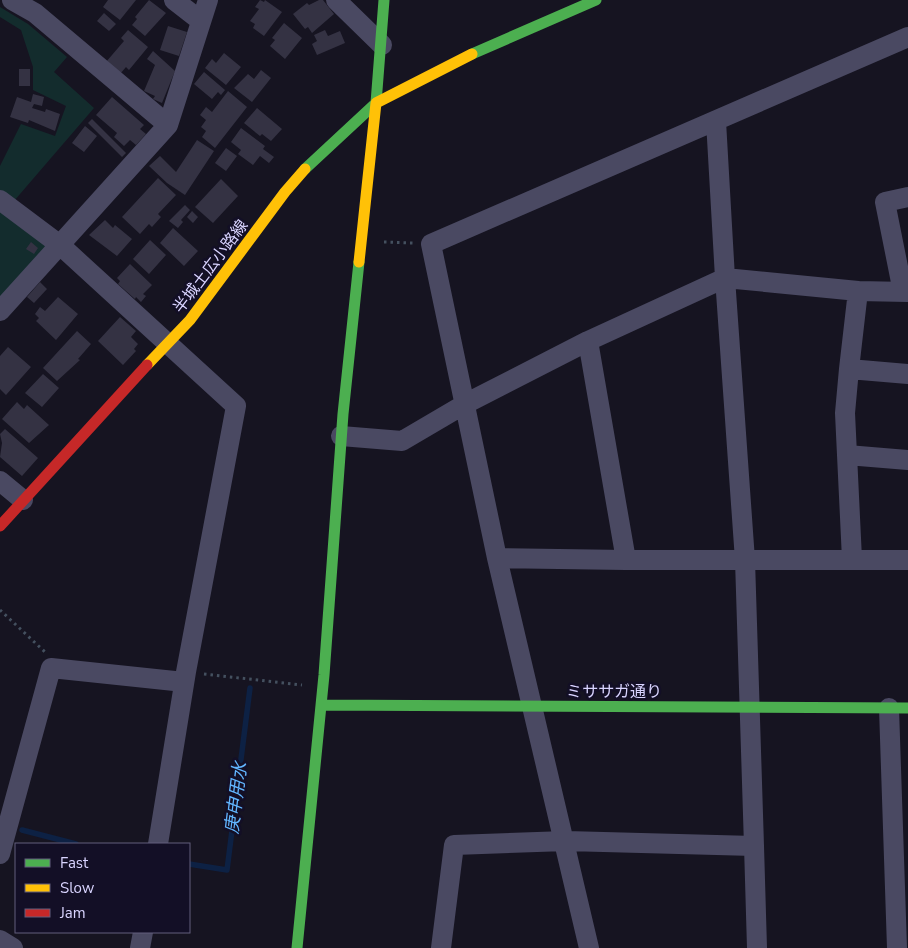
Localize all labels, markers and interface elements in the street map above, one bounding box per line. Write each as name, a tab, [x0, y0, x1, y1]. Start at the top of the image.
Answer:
street label: 半城土広小路線	[168, 215, 253, 318]
street label: ミササガ通り	[566, 681, 662, 703]
water label: 庚申用水	[220, 759, 253, 835]
legend	[15, 843, 190, 933]
text: Fast	[60, 853, 89, 873]
text: Slow	[60, 878, 95, 898]
text: Jam	[59, 903, 86, 923]

